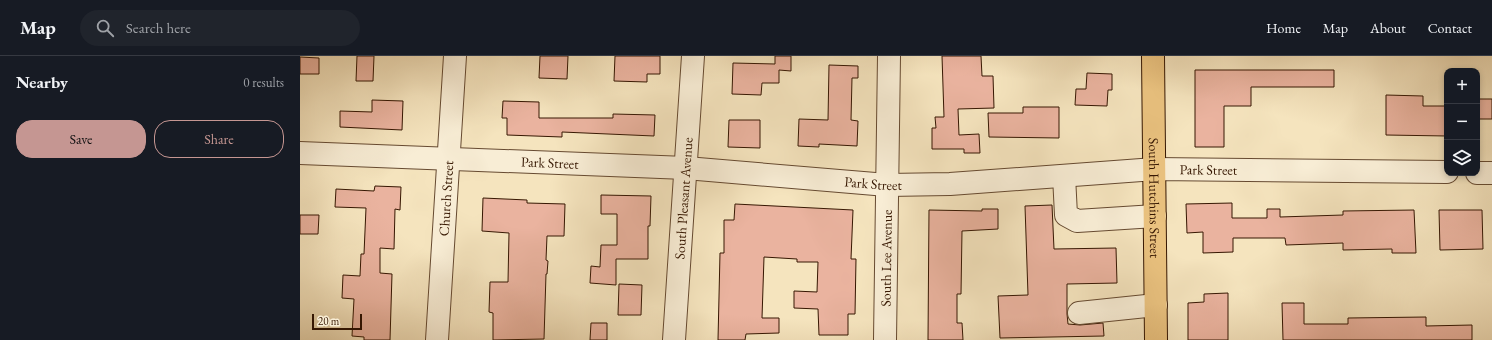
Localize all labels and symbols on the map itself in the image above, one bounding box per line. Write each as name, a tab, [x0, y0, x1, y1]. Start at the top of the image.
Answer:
street label: South Pleasant Avenue	[670, 136, 697, 260]
street label: South Hutchins Street	[1145, 138, 1164, 259]
street label: Park Street	[521, 153, 579, 173]
street label: Church Street	[435, 159, 457, 237]
street label: Park Street	[1180, 160, 1238, 179]
street label: Park Street	[844, 172, 902, 194]
street label: South Lee Avenue	[876, 209, 896, 307]
scale bar	[312, 312, 362, 331]

